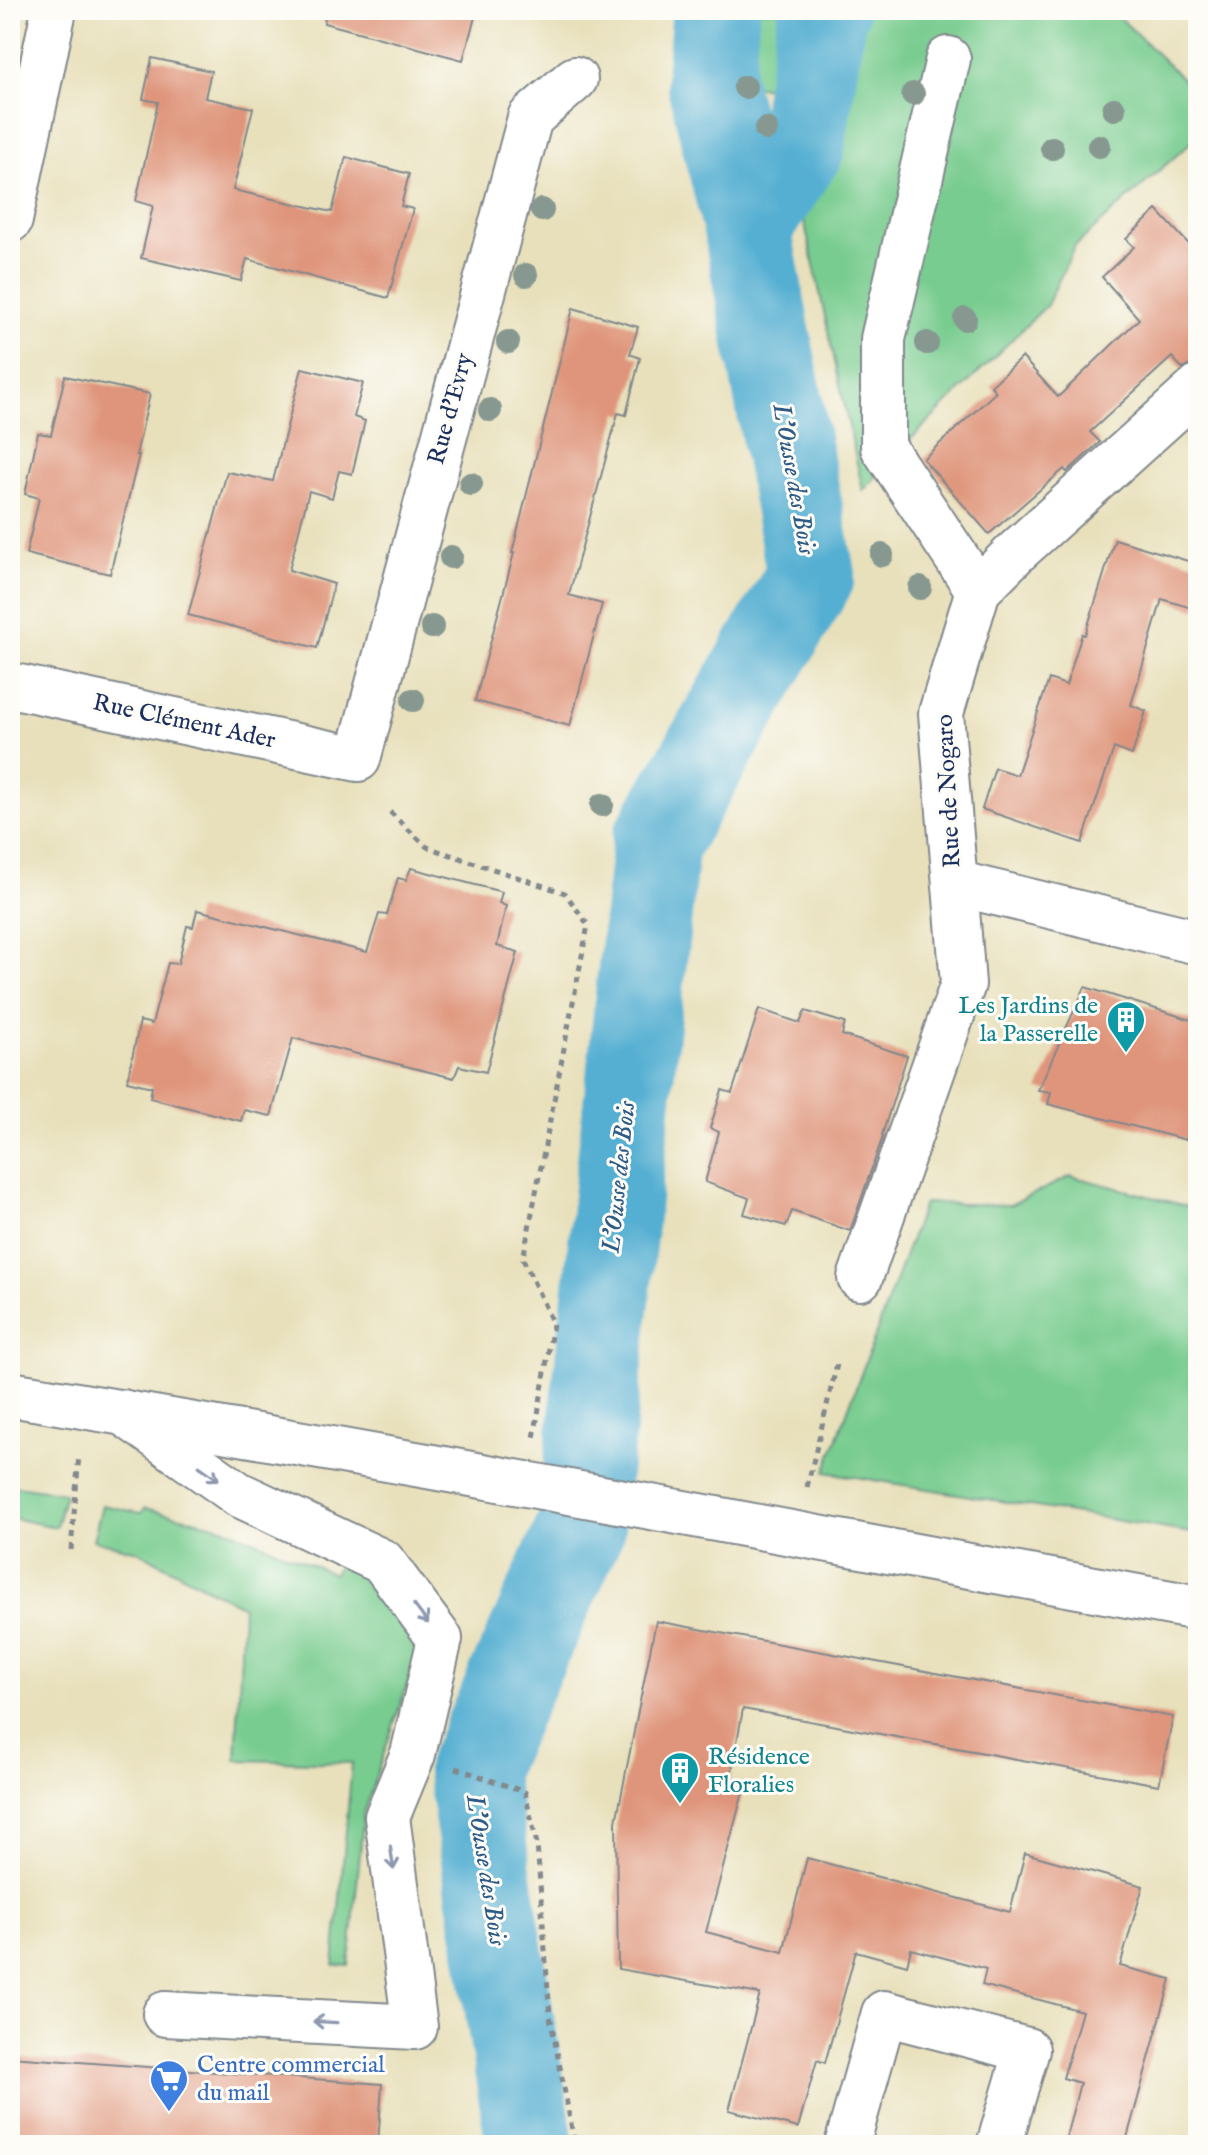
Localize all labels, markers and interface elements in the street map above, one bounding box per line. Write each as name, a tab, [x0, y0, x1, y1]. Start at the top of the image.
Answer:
street label: Rue d'Evry	[421, 350, 481, 468]
water label: L'Ousse des Bois	[764, 400, 824, 558]
street label: Rue Clément Ader	[90, 688, 278, 757]
street label: Rue de Nogaro	[929, 713, 969, 869]
place label: Les Jardins de la Passerelle	[958, 991, 1098, 1050]
building icon: Les Jardins de la Passerelle	[1105, 999, 1147, 1054]
water label: L'Ousse des Bois	[595, 1099, 643, 1256]
one-way arrow	[197, 1465, 219, 1482]
one-way arrow	[413, 1602, 430, 1624]
place label: Résidence Floralies	[708, 1742, 810, 1801]
building icon: Résidence Floralies	[659, 1750, 701, 1805]
water label: L'Ousse des Bois	[458, 1791, 514, 1949]
one-way arrow	[385, 1844, 400, 1871]
one-way arrow	[312, 2014, 339, 2029]
place label: Centre commercial du mail	[197, 2050, 385, 2109]
supermarket icon: Centre commercial du mail	[148, 2058, 190, 2113]

